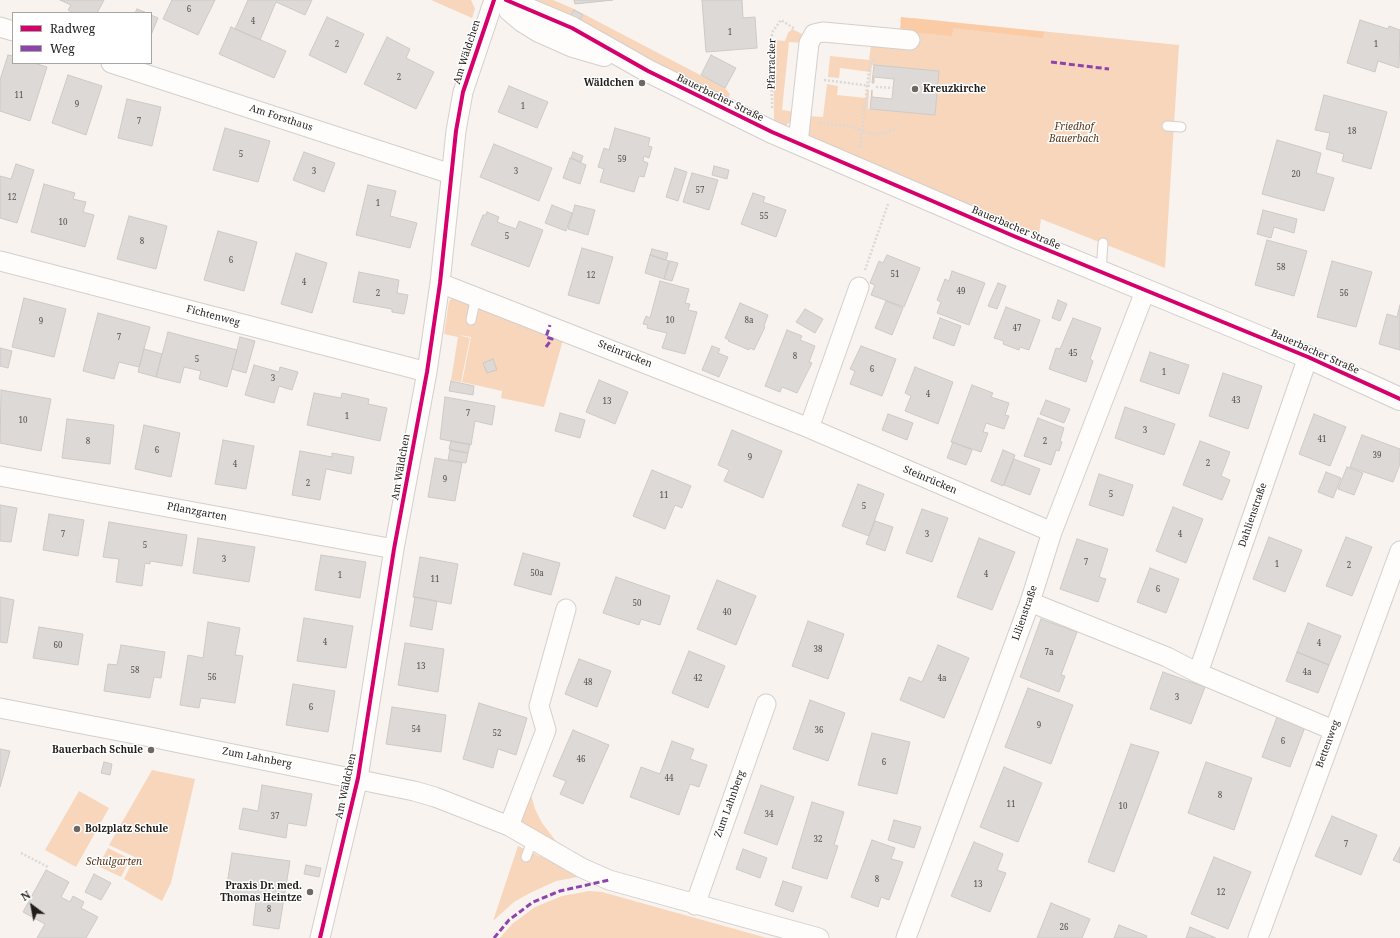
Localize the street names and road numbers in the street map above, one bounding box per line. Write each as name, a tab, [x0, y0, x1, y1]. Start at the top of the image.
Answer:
street label: Am Wäldchen	[451, 18, 483, 86]
street label: Pfarracker	[766, 38, 778, 90]
street label: Bauerbacher Straße	[675, 72, 765, 124]
street label: Am Forsthaus	[248, 102, 314, 134]
street label: Bauerbacher Straße	[970, 204, 1062, 252]
street label: Fichtenweg	[185, 303, 241, 329]
street label: Bauerbacher Straße	[1269, 327, 1361, 377]
street label: Steinrücken	[596, 338, 654, 370]
street label: Am Wäldchen	[389, 433, 413, 501]
street label: Steinrücken	[901, 463, 959, 497]
street label: Dahlienstraße	[1236, 481, 1270, 549]
street label: Pflanzgarten	[166, 500, 228, 524]
street label: Lilienstraße	[1010, 584, 1040, 642]
street label: Bettenweg	[1314, 718, 1342, 770]
street label: Zum Lahnberg	[221, 745, 293, 771]
street label: Am Wäldchen	[333, 752, 359, 820]
street label: Zum Lahnberg	[712, 769, 748, 839]

